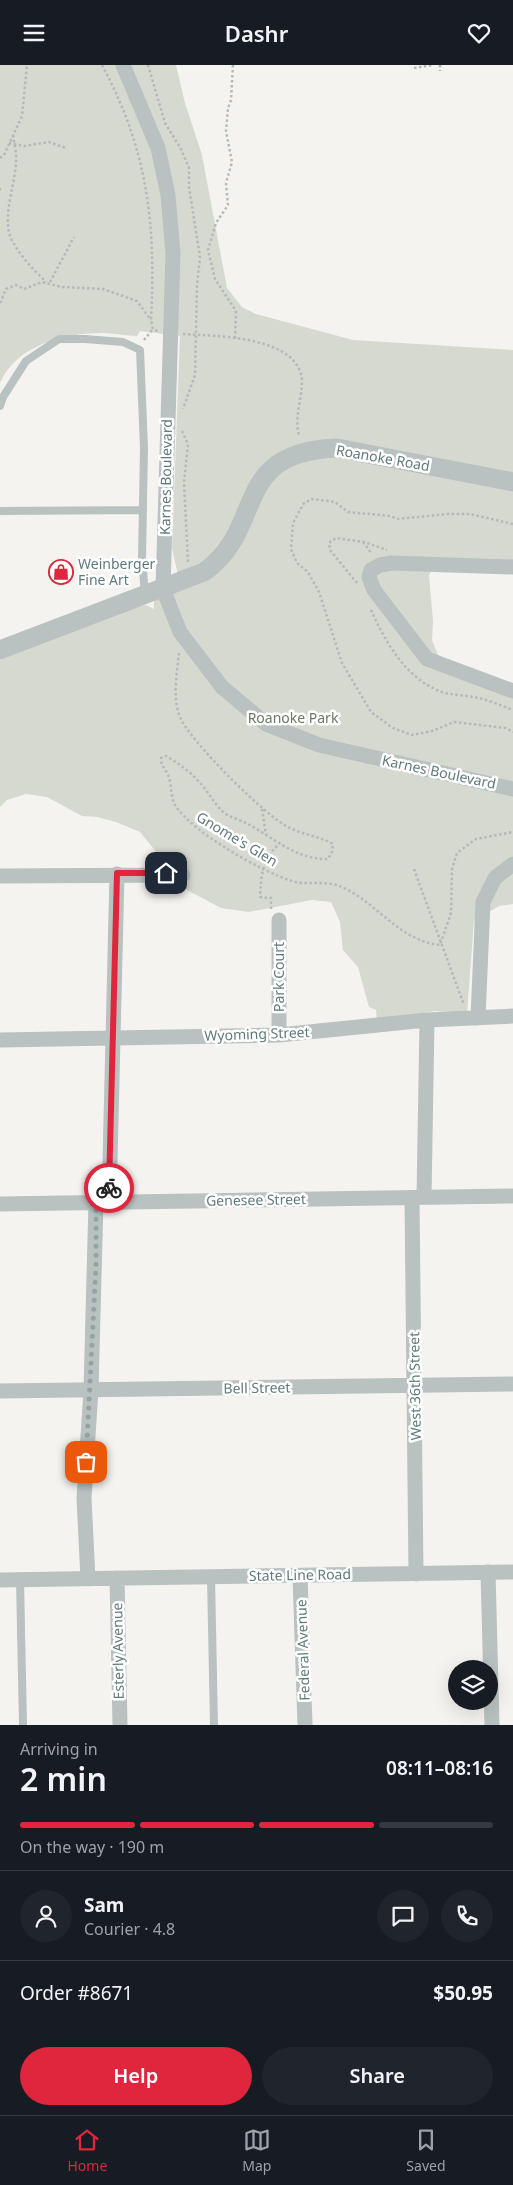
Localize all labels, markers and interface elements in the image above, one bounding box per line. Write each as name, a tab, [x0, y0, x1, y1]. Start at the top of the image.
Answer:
text: Dashr	[225, 18, 288, 48]
icon: menu	[20, 19, 48, 47]
icon: heart	[465, 19, 493, 47]
street label: Karnes Boulevard	[155, 419, 176, 535]
street label: Roanoke Road	[335, 440, 431, 475]
place label: Weinberger Fine Art	[78, 554, 156, 589]
shop icon: Weinberger Fine Art	[48, 559, 74, 585]
park label: Roanoke Park	[248, 708, 339, 727]
street label: Karnes Boulevard	[381, 750, 498, 793]
street label: Gnome's Glen	[193, 807, 281, 870]
pin	[145, 852, 187, 894]
icon: home	[152, 859, 180, 887]
street label: Park Court	[269, 942, 288, 1012]
street label: Wyoming Street	[204, 1022, 310, 1045]
courier	[84, 1163, 134, 1213]
icon: bike	[95, 1174, 123, 1202]
street label: Genesee Street	[206, 1189, 306, 1210]
street label: West 36th Street	[404, 1332, 425, 1440]
street label: Bell Street	[223, 1377, 291, 1398]
pin	[65, 1441, 107, 1483]
icon: bag	[72, 1448, 100, 1476]
street label: State Line Road	[249, 1564, 351, 1585]
street label: Federal Avenue	[291, 1599, 314, 1701]
street label: Esterly Avenue	[107, 1602, 128, 1700]
map controls	[448, 1660, 498, 1710]
button: layers	[448, 1660, 498, 1710]
text: Arriving in	[20, 1738, 98, 1760]
text: 08:11–08:16	[386, 1755, 493, 1781]
text: 2 min	[20, 1757, 107, 1800]
text: On the way · 190 m	[20, 1836, 164, 1858]
button: person	[20, 1890, 72, 1942]
button: chat	[377, 1890, 429, 1942]
button: phone	[441, 1890, 493, 1942]
text: Sam	[84, 1892, 124, 1918]
text: Courier · 4.8	[84, 1918, 175, 1940]
text: Order #8671	[20, 1980, 133, 2006]
text: $50.95	[433, 1980, 493, 2006]
button: Help	[20, 2047, 252, 2105]
button: Share	[262, 2047, 493, 2105]
tab: Home	[67, 2126, 107, 2175]
tab: Map	[242, 2126, 271, 2175]
tab: Saved	[406, 2126, 446, 2175]

